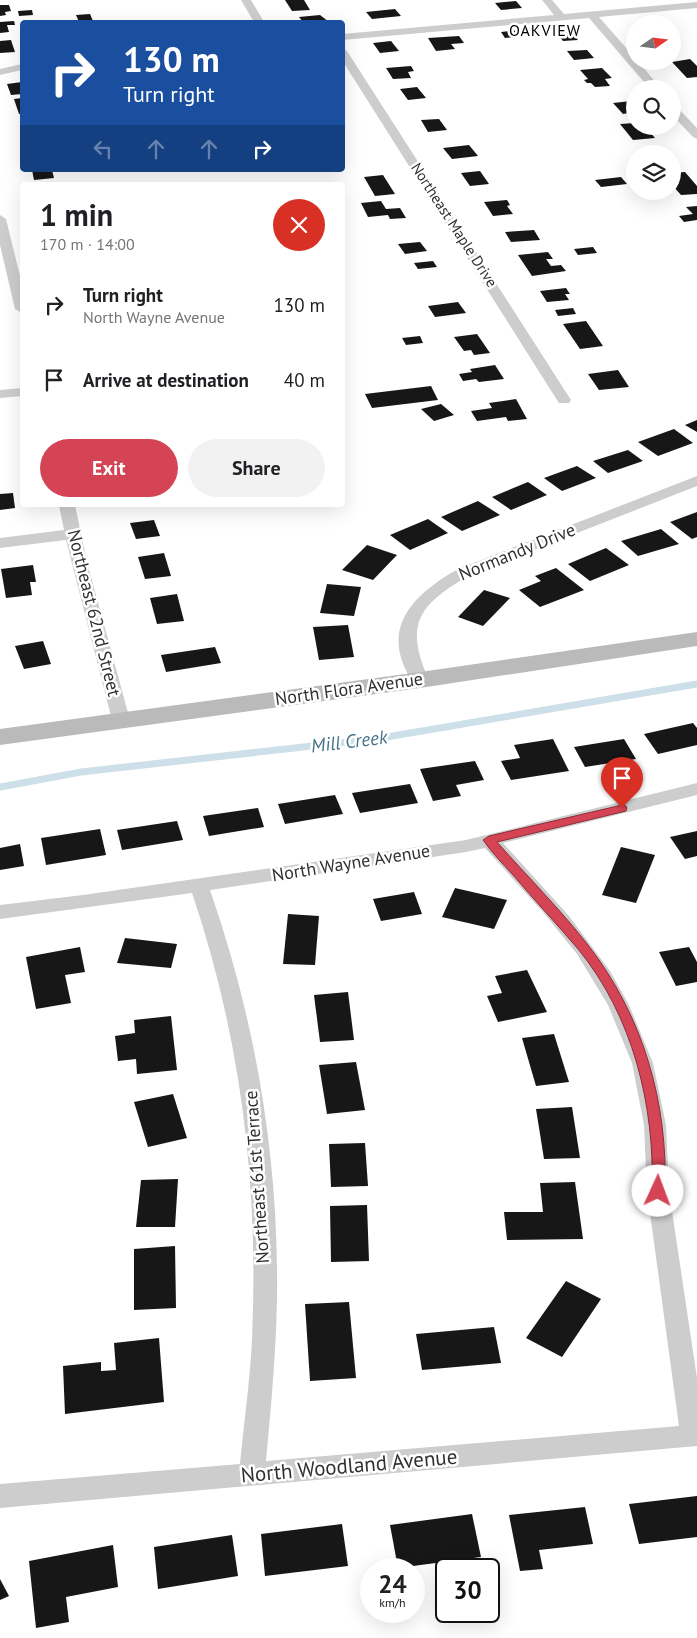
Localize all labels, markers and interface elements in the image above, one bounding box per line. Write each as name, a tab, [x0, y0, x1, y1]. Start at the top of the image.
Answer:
north arrow	[626, 15, 681, 70]
map controls	[626, 15, 681, 200]
district label: OAKVIEW	[509, 20, 581, 40]
text: 130 m	[123, 36, 220, 82]
icon: right	[40, 40, 105, 105]
text: Turn right	[123, 80, 215, 108]
button: search	[626, 80, 681, 135]
icon: left	[89, 135, 117, 163]
icon: ahead	[142, 135, 170, 163]
icon: ahead	[195, 135, 223, 163]
icon: right	[248, 135, 276, 163]
button: layers	[626, 145, 681, 200]
street label: Northeast Maple Drive	[407, 159, 502, 290]
text: 1 min	[40, 195, 113, 234]
button: close	[273, 199, 325, 251]
text: 170 m · 14:00	[40, 234, 135, 254]
text: Turn right	[83, 283, 163, 307]
icon: right	[40, 291, 68, 319]
text: 130 m	[273, 293, 325, 317]
text: North Wayne Avenue	[83, 307, 225, 327]
icon: arrive	[40, 366, 68, 394]
text: Arrive at destination	[83, 368, 249, 392]
text: 40 m	[284, 368, 325, 392]
button: Exit	[40, 439, 178, 497]
button: Share	[188, 439, 325, 497]
street label: Normandy Drive	[455, 518, 579, 585]
street label: Northeast 62nd Street	[63, 527, 126, 699]
street label: North Flora Avenue	[274, 667, 424, 710]
water label: Mill Creek	[309, 724, 390, 758]
pin	[601, 757, 643, 808]
icon: arrive	[608, 764, 636, 792]
street label: North Wayne Avenue	[270, 839, 432, 886]
street label: Northeast 61st Terrace	[239, 1090, 274, 1264]
position arrow	[631, 1164, 683, 1216]
street label: North Woodland Avenue	[240, 1443, 458, 1488]
speed limit sign: 30	[435, 1558, 500, 1623]
text: 24	[378, 1568, 407, 1600]
text: km/h	[379, 1595, 406, 1610]

